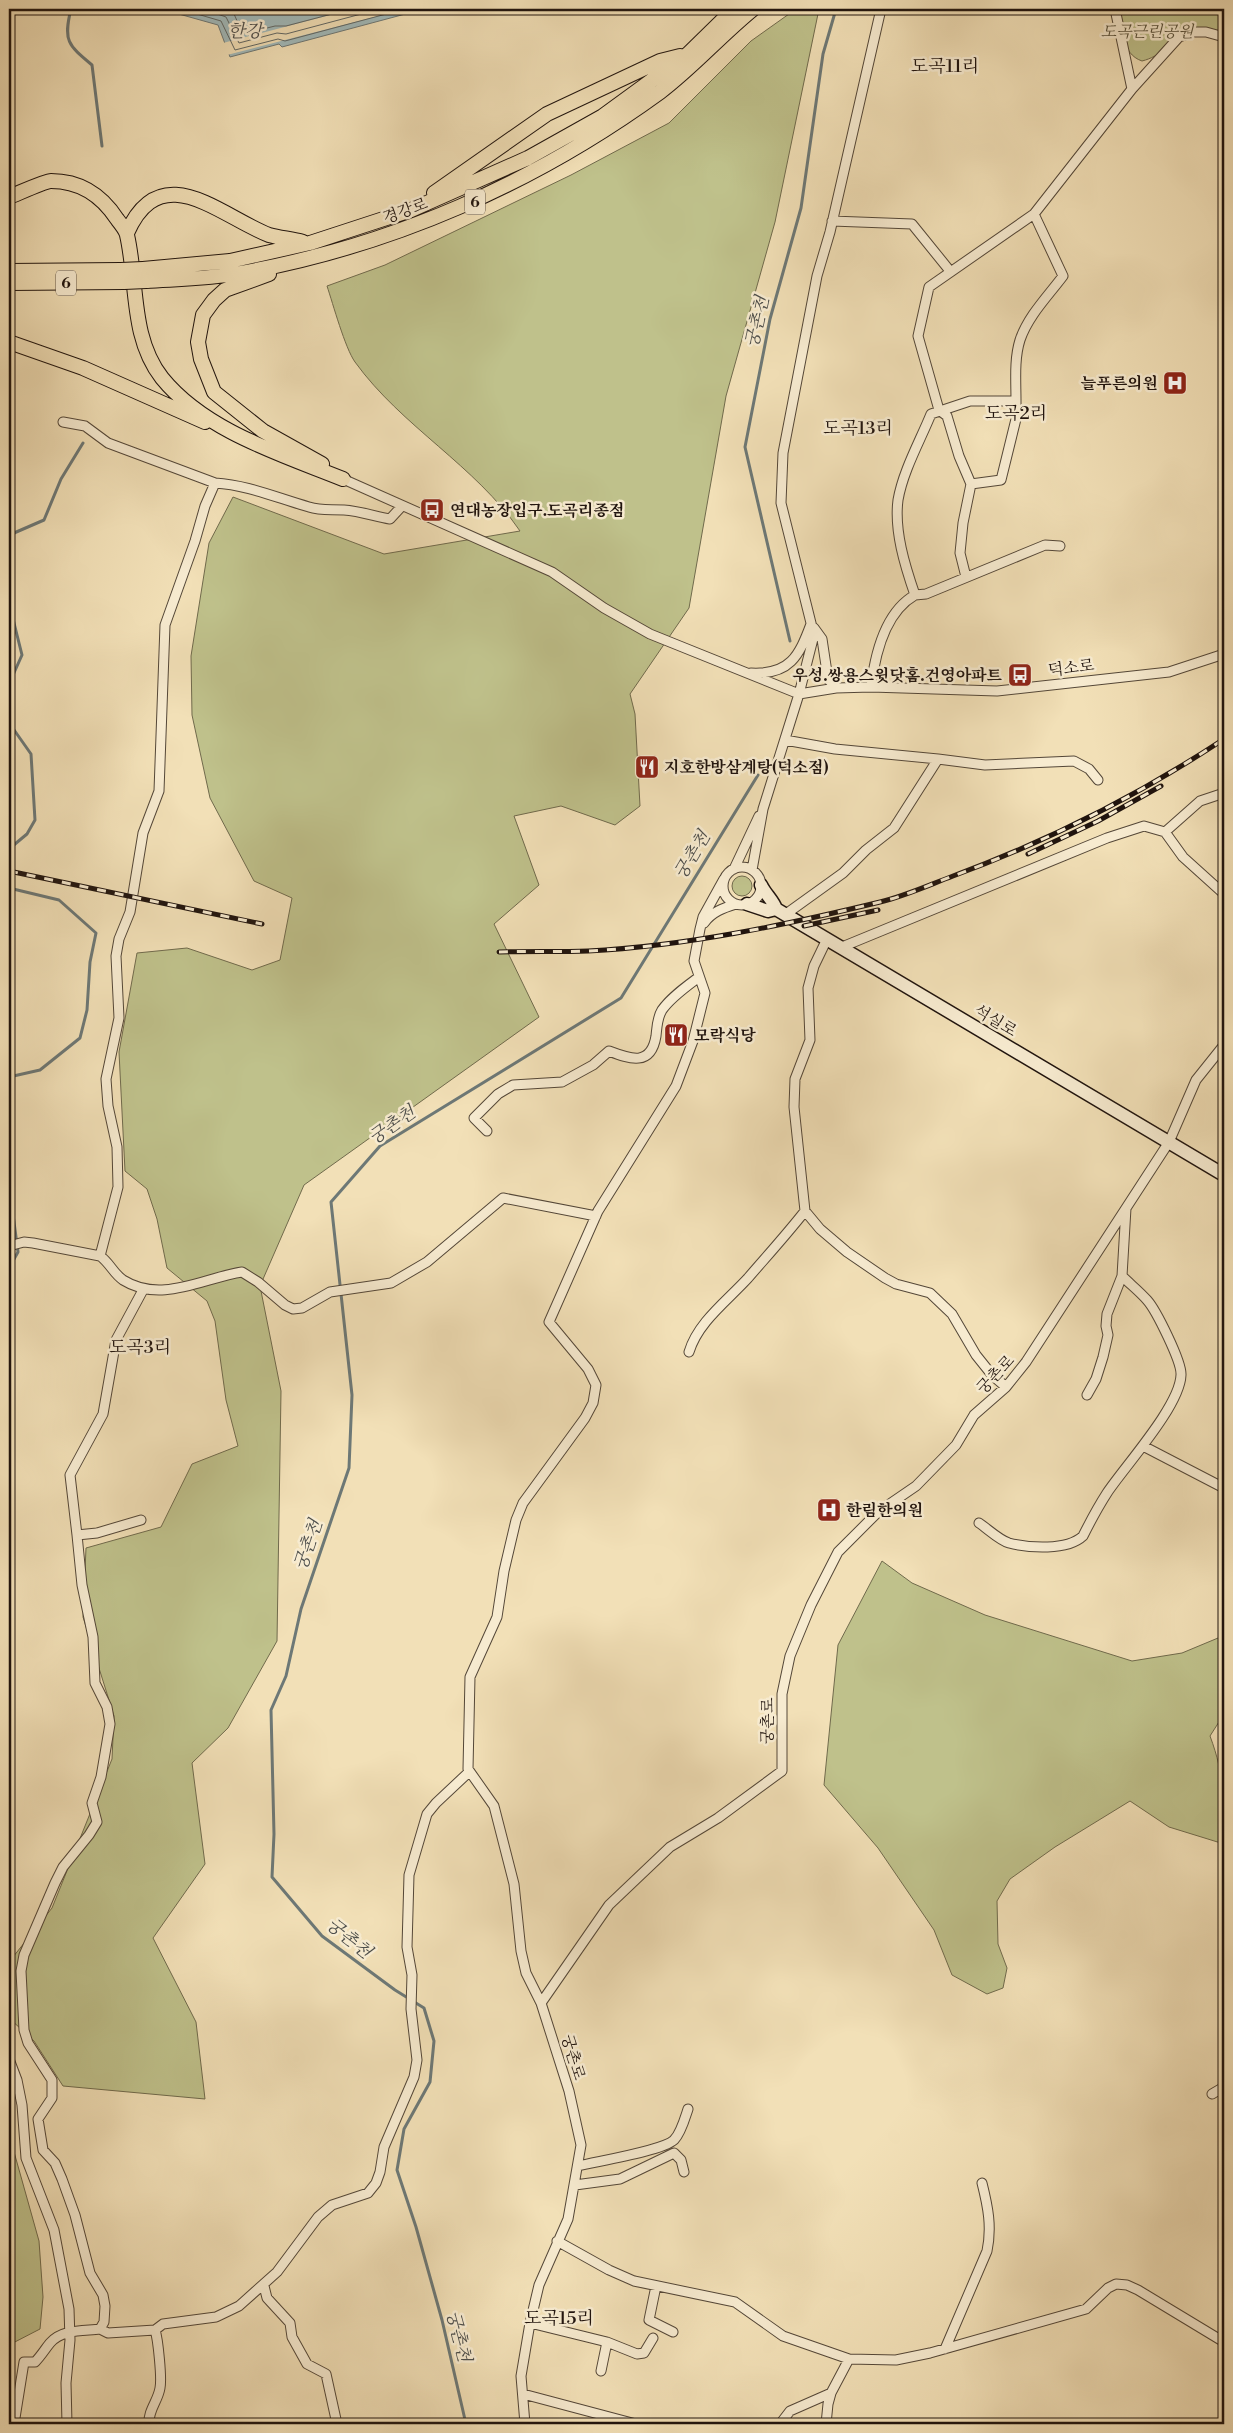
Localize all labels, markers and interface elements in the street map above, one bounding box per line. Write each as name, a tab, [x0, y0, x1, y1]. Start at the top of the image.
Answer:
water label: 한강	[228, 20, 265, 43]
park label: 도곡근린공원	[1101, 22, 1195, 42]
district label: 도곡11리	[911, 55, 979, 78]
road number: 6	[465, 190, 485, 214]
street label: 경강로	[380, 193, 431, 228]
road number: 6	[56, 270, 76, 296]
water label: 궁촌천	[740, 293, 775, 350]
hospital icon: 늘푸른의원	[1162, 370, 1188, 396]
place label: 늘푸른의원	[1081, 374, 1158, 394]
district label: 도곡2리	[985, 402, 1047, 425]
district label: 도곡13리	[823, 417, 893, 440]
bus stop icon: 연대농장입구.도곡리종점	[419, 497, 445, 523]
place label: 연대농장입구.도곡리종점	[450, 501, 624, 521]
street label: 덕소로	[1047, 655, 1096, 681]
bus stop icon: 우성.쌍용스윗닷홈.건영아파트	[1007, 662, 1033, 688]
place label: 우성.쌍용스윗닷홈.건영아파트	[792, 666, 1003, 686]
restaurant icon: 지호한방삼계탕(덕소점)	[634, 754, 660, 780]
place label: 지호한방삼계탕(덕소점)	[664, 758, 829, 778]
water label: 궁촌천	[669, 826, 717, 884]
street label: 석실로	[970, 1000, 1021, 1042]
restaurant icon: 모락식당	[663, 1022, 689, 1048]
place label: 모락식당	[694, 1026, 756, 1046]
water label: 궁촌천	[364, 1100, 422, 1150]
district label: 도곡3리	[109, 1336, 171, 1359]
street label: 궁촌로	[973, 1351, 1019, 1398]
hospital icon: 한림한의원	[816, 1497, 842, 1523]
place label: 한림한의원	[846, 1501, 923, 1521]
water label: 궁촌천	[289, 1515, 328, 1574]
street label: 궁촌로	[758, 1697, 778, 1744]
water label: 궁촌천	[321, 1913, 377, 1965]
street label: 궁촌로	[557, 2032, 590, 2083]
district label: 도곡15리	[524, 2307, 594, 2330]
water label: 궁촌천	[441, 2308, 476, 2366]

